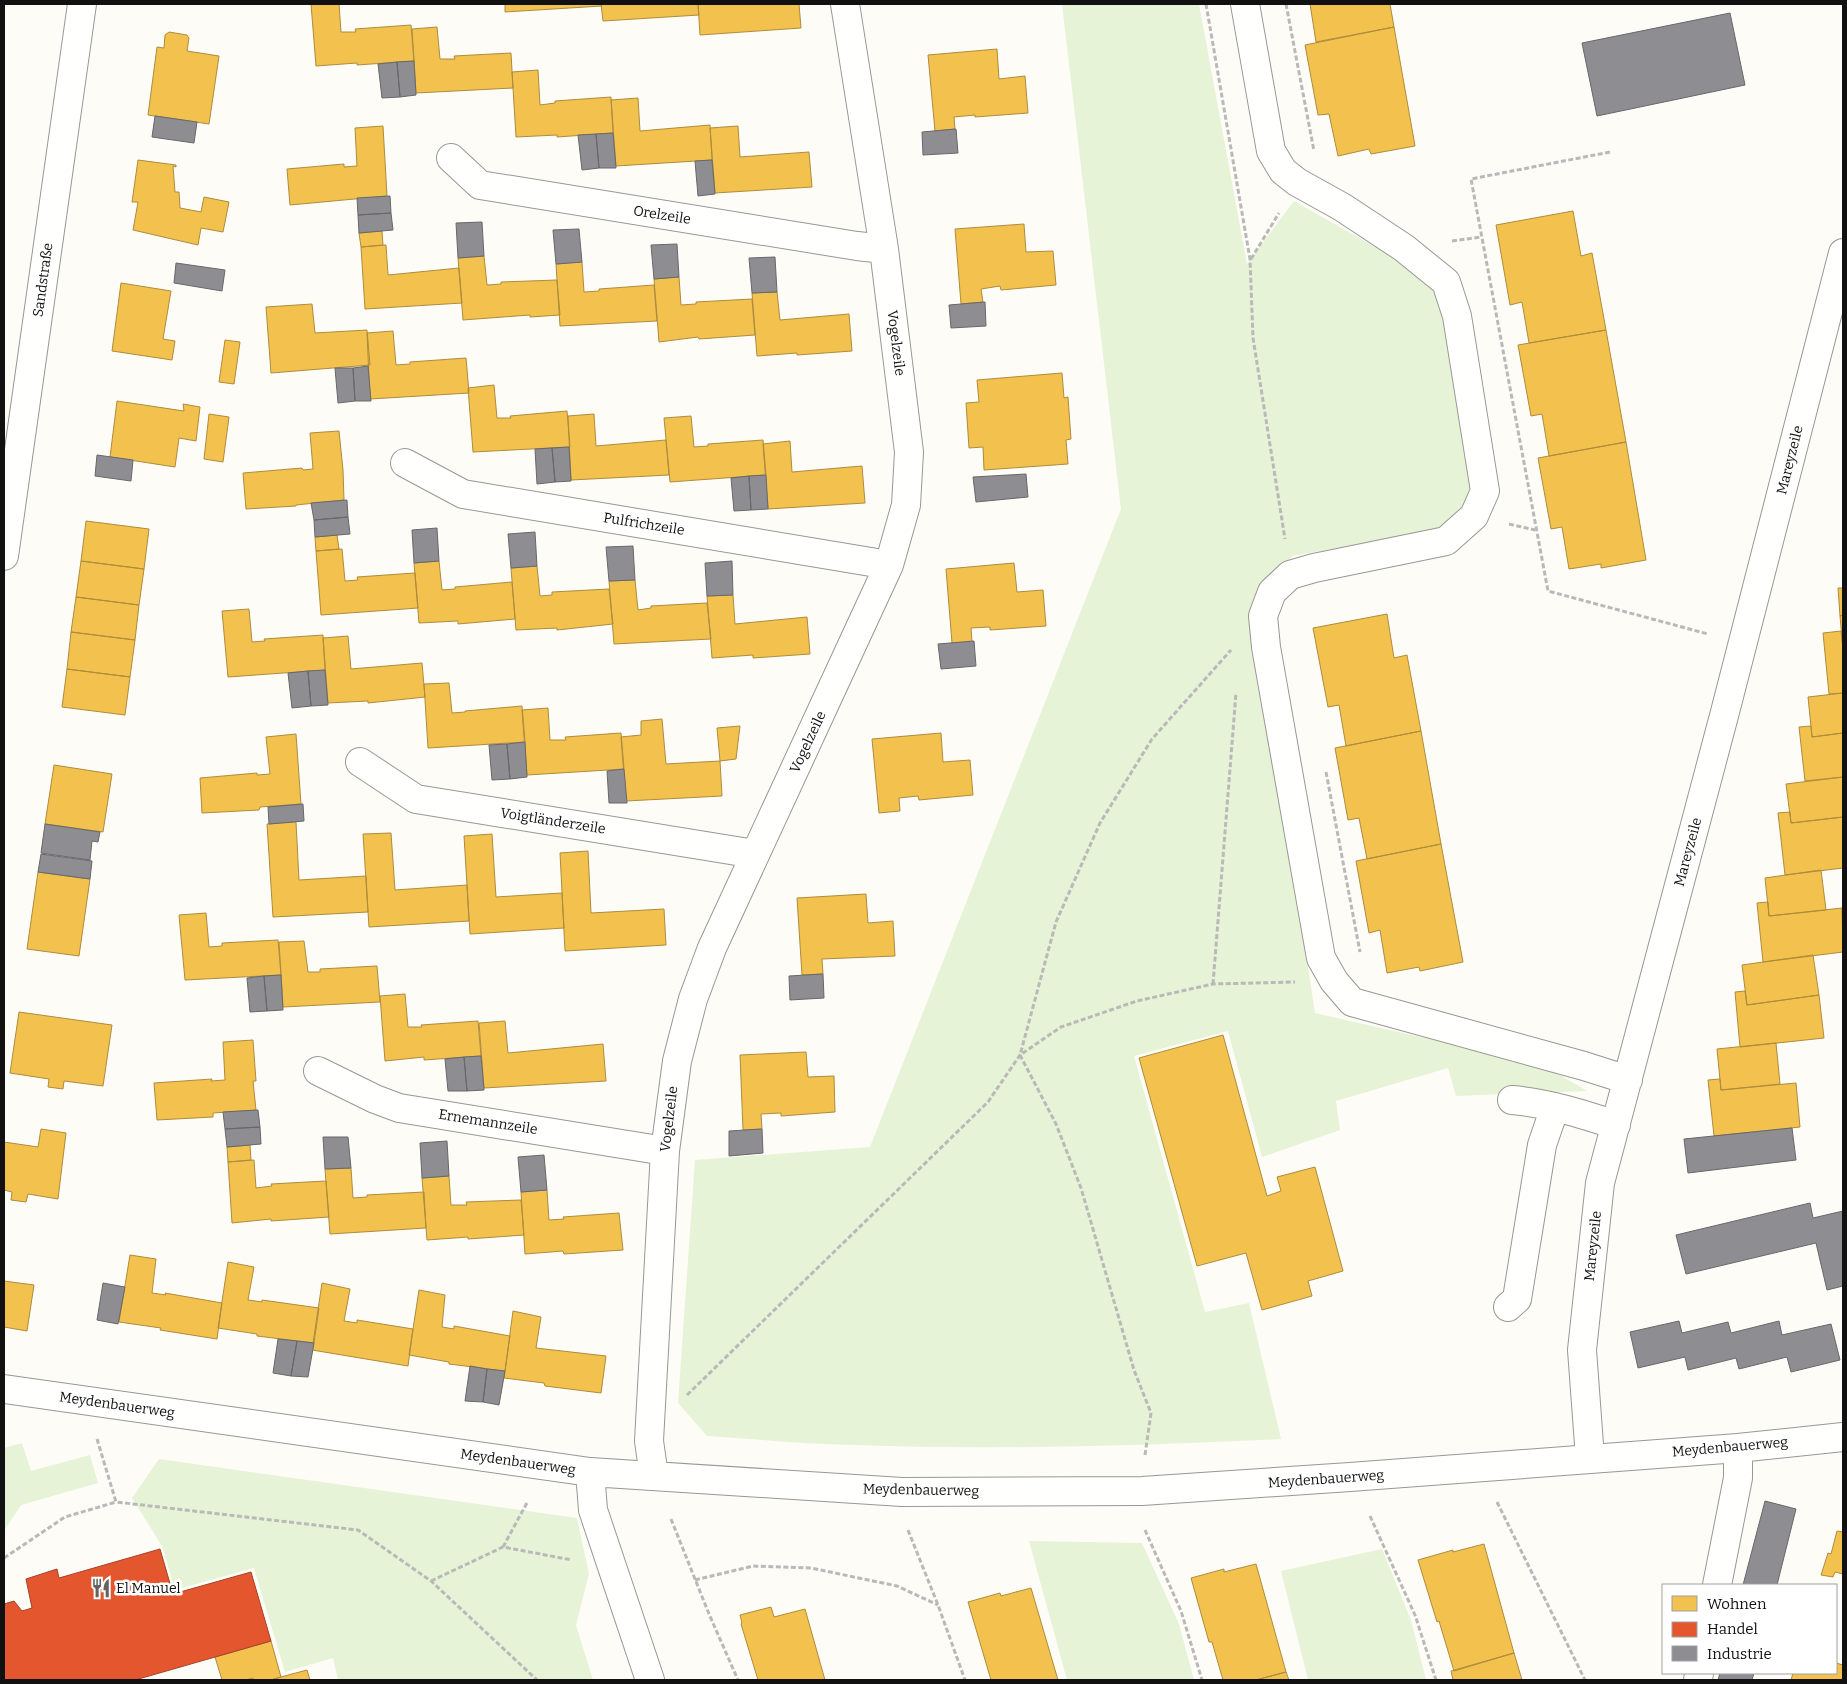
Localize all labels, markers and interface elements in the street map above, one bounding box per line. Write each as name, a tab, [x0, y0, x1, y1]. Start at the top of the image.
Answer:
street label: Orelzeile	[632, 202, 692, 228]
street label: Sandstraße	[29, 242, 57, 318]
street label: Vogelzeile	[884, 309, 908, 377]
street label: Mareyzeile	[1773, 424, 1807, 496]
street label: Pulfrichzeile	[602, 509, 686, 539]
street label: Vogelzeile	[786, 708, 830, 776]
street label: Voigtländerzeile	[499, 804, 607, 838]
street label: Mareyzeile	[1671, 816, 1705, 888]
street label: Vogelzeile	[657, 1085, 681, 1153]
street label: Ernemannzeile	[437, 1106, 539, 1138]
street label: Mareyzeile	[1581, 1210, 1605, 1282]
street label: Meydenbauerweg	[58, 1388, 176, 1422]
street label: Meydenbauerweg	[1671, 1433, 1789, 1461]
street label: Meydenbauerweg	[459, 1445, 577, 1479]
street label: Meydenbauerweg	[1267, 1466, 1385, 1492]
street label: Meydenbauerweg	[863, 1480, 979, 1500]
restaurant icon: El Manuel	[90, 1577, 112, 1599]
place label: El Manuel	[116, 1580, 181, 1597]
legend	[1662, 1584, 1837, 1674]
text: Wohnen	[1707, 1595, 1767, 1613]
text: Handel	[1707, 1620, 1758, 1638]
text: Industrie	[1707, 1645, 1772, 1663]

